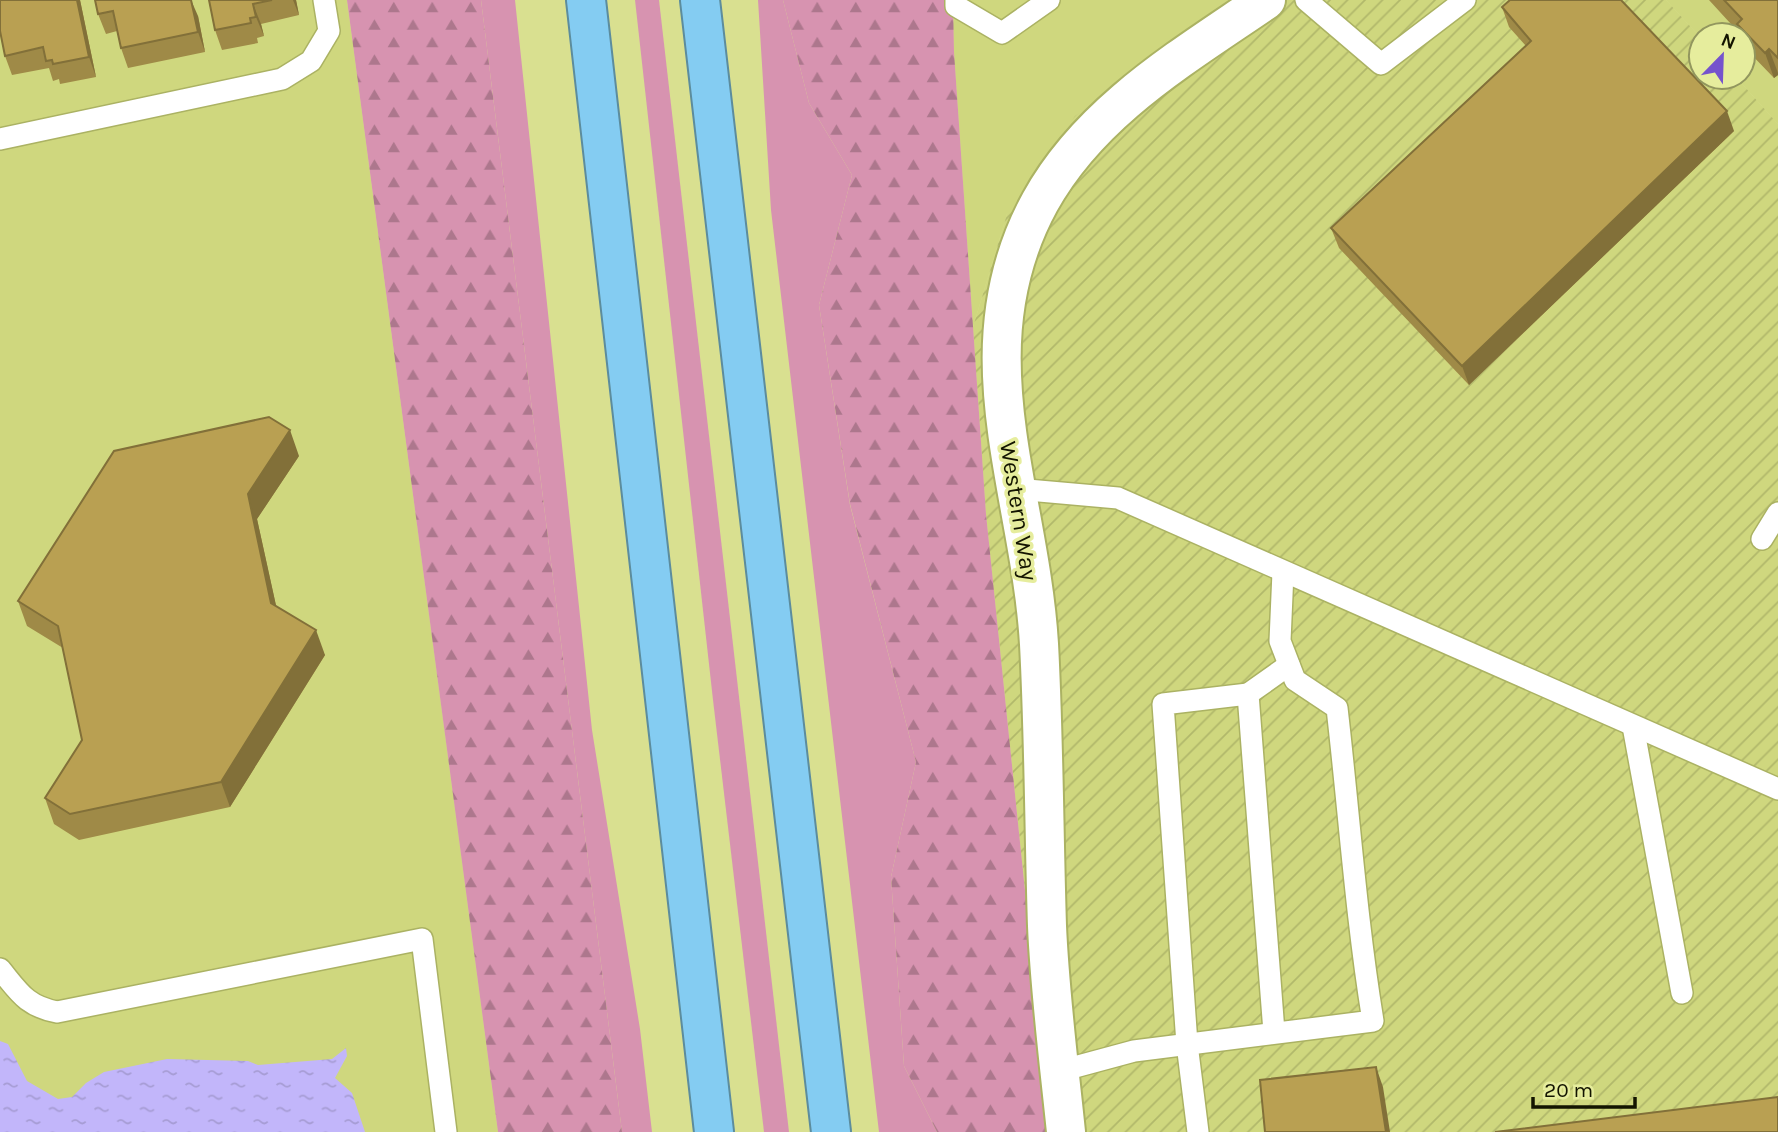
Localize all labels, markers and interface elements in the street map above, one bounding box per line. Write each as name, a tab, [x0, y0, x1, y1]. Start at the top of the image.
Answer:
north arrow	[1687, 21, 1757, 91]
text: N	[1718, 28, 1739, 54]
street label: Western Way	[994, 439, 1044, 583]
scale bar	[1533, 1066, 1634, 1110]
text: 20 m	[1544, 1078, 1593, 1102]

